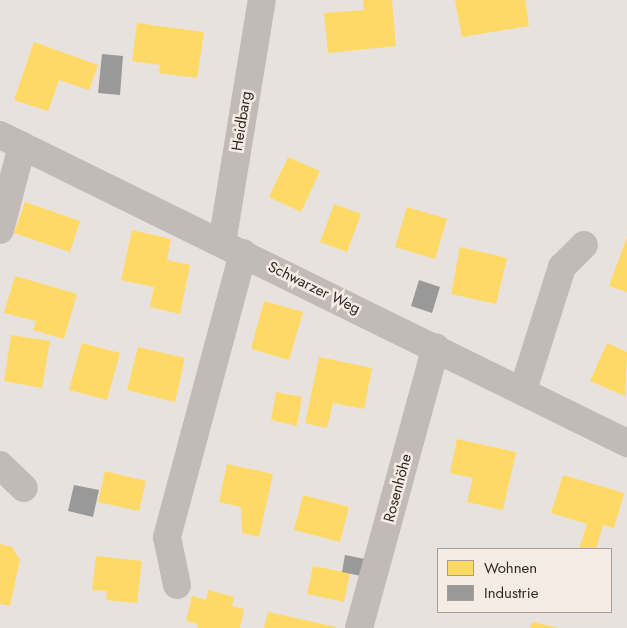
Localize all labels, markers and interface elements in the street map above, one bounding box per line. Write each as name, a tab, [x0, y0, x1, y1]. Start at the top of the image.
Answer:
street label: Heidbarg	[228, 90, 256, 152]
street label: Schwarzer Weg	[265, 258, 363, 318]
street label: Rosenhöhe	[380, 452, 416, 524]
legend	[437, 548, 612, 613]
text: Wohnen	[484, 557, 537, 579]
text: Industrie	[484, 582, 538, 604]

